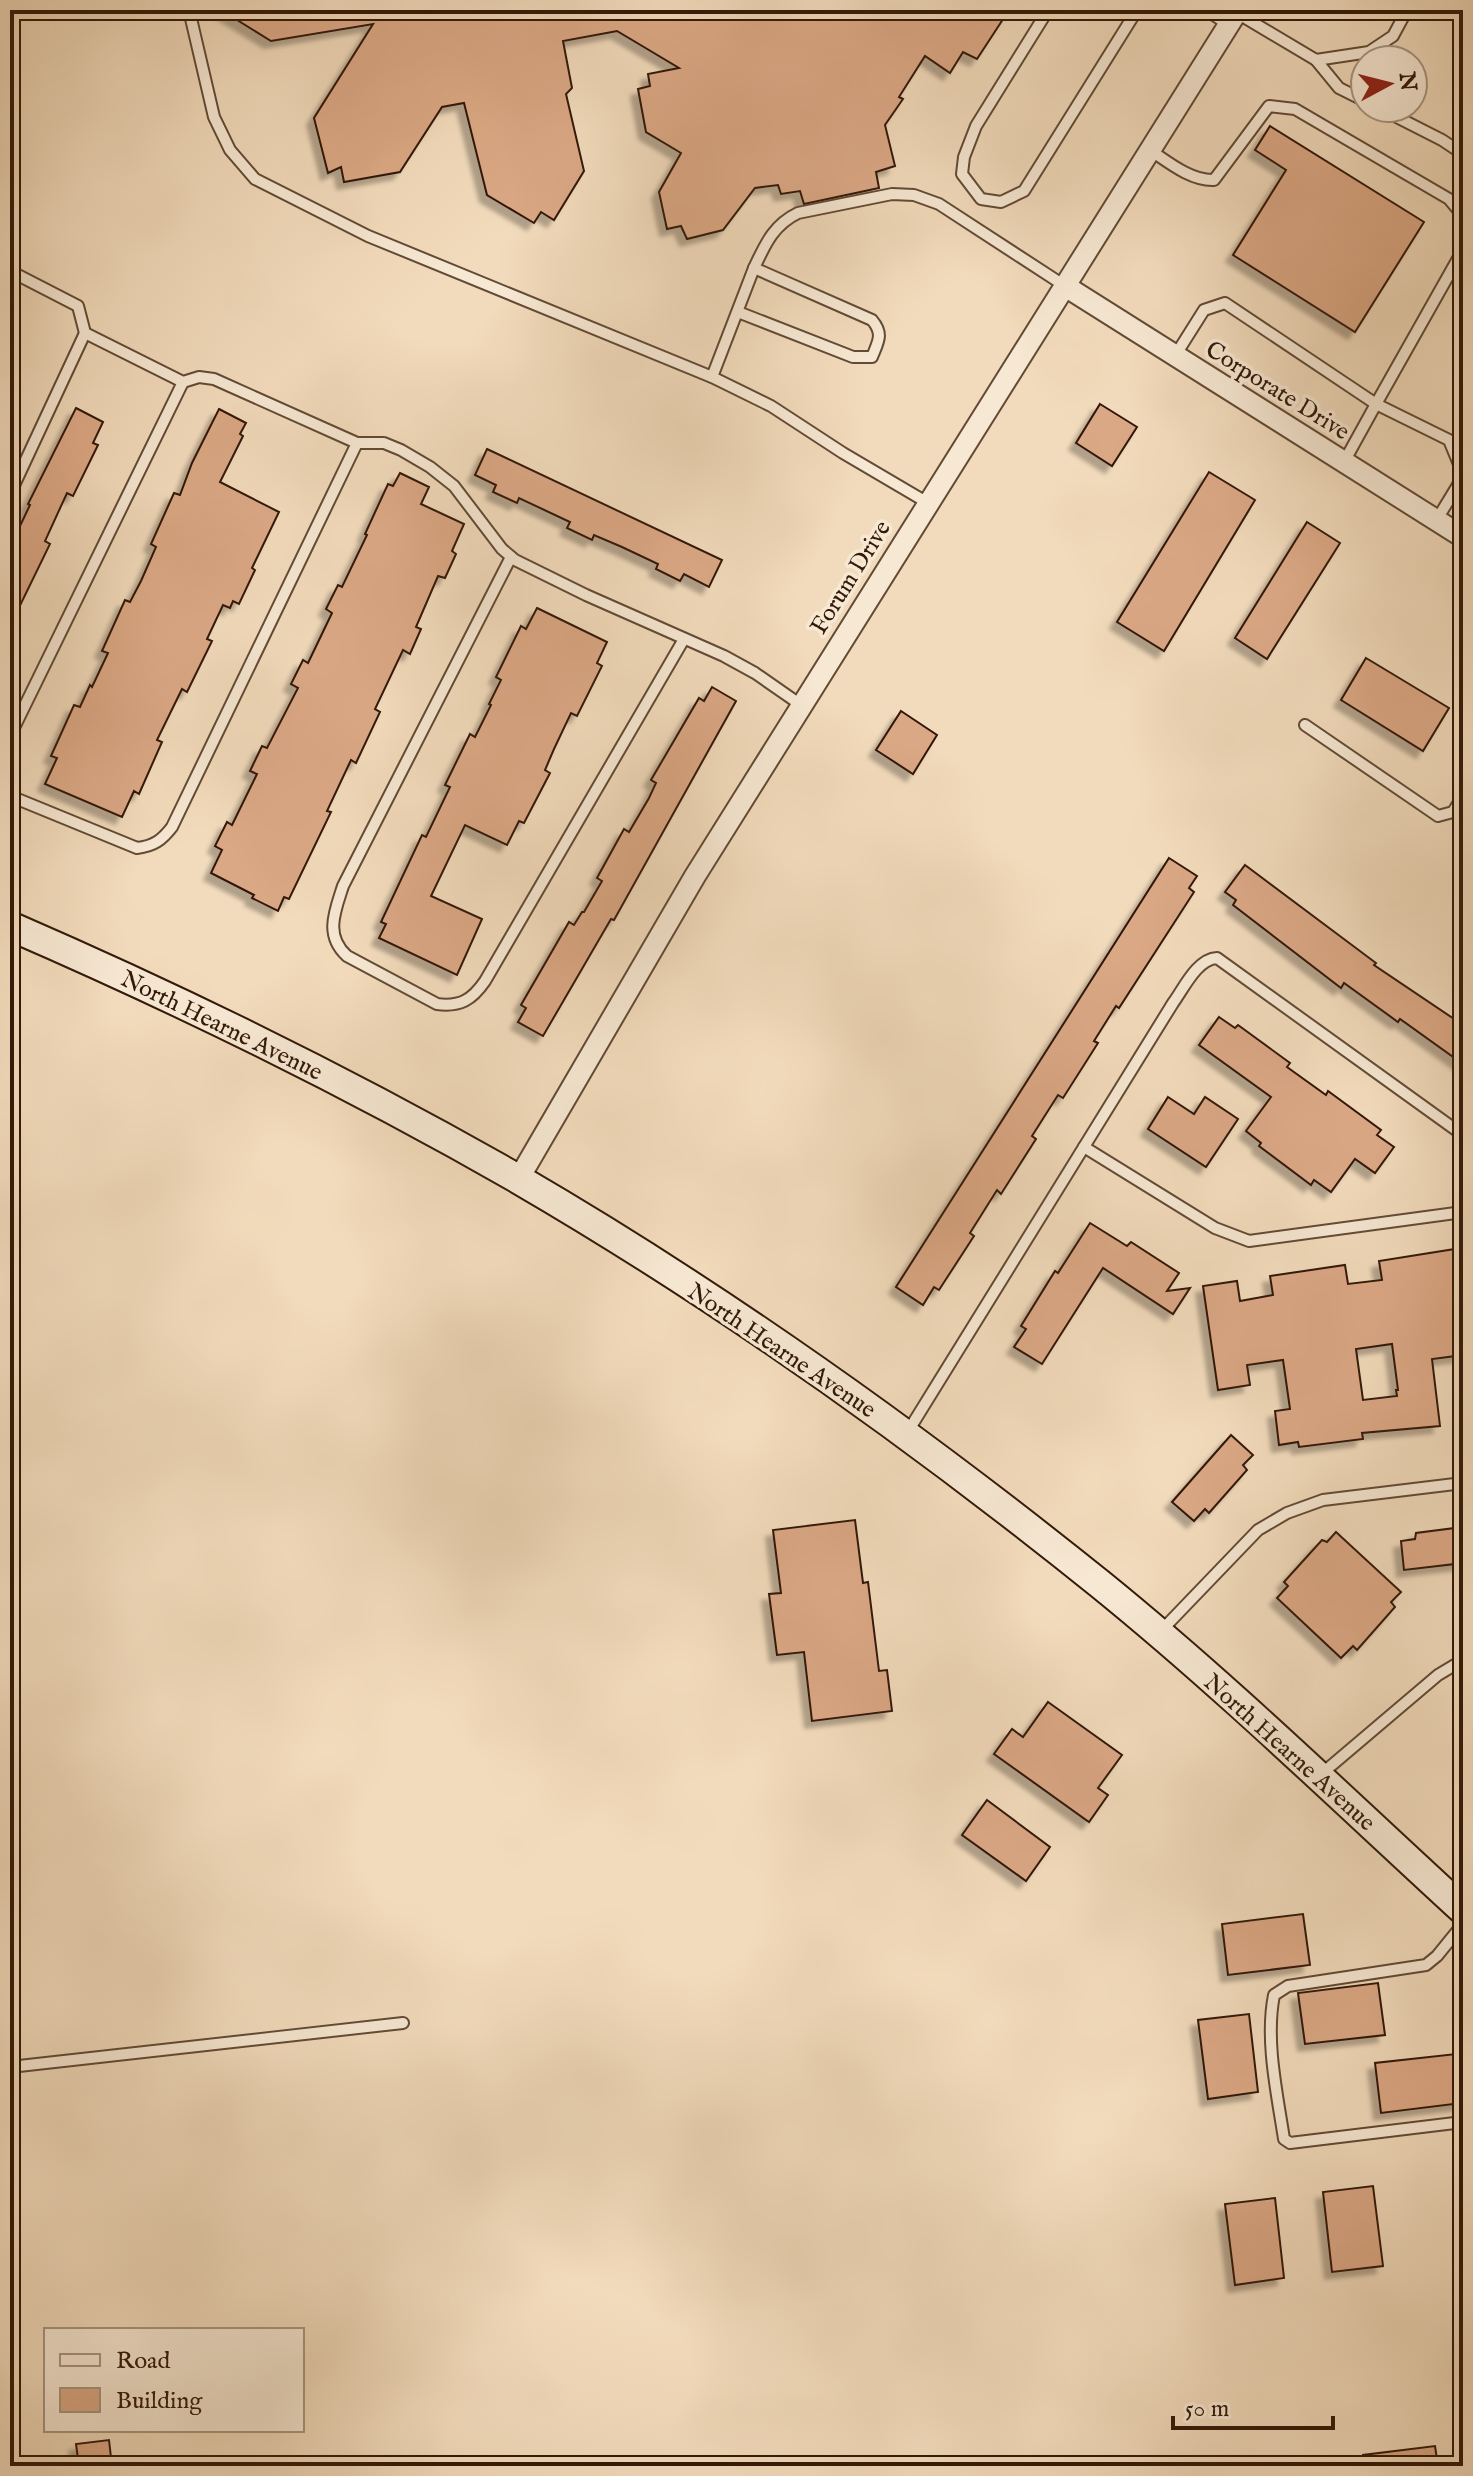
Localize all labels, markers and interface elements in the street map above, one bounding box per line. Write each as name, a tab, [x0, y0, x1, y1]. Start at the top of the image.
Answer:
north arrow	[1349, 44, 1429, 124]
text: N	[1392, 70, 1422, 93]
street label: Corporate Drive	[1199, 335, 1355, 448]
street label: Forum Drive	[804, 515, 899, 641]
street label: North Hearne Avenue	[115, 964, 327, 1089]
street label: North Hearne Avenue	[681, 1277, 881, 1426]
street label: North Hearne Avenue	[1197, 1668, 1381, 1839]
legend	[44, 2328, 304, 2432]
text: Road	[116, 2346, 170, 2377]
scale bar	[1173, 2380, 1333, 2430]
text: Building	[116, 2386, 203, 2417]
text: 50 m	[1185, 2394, 1229, 2425]

